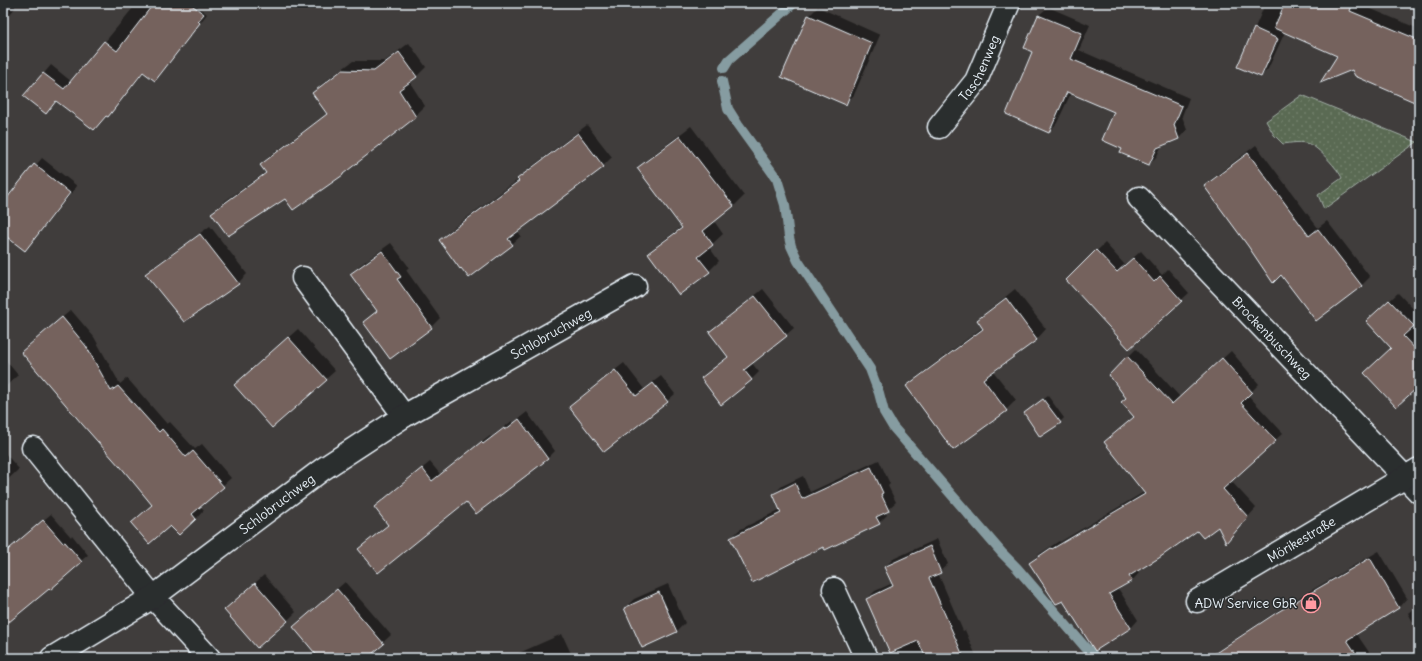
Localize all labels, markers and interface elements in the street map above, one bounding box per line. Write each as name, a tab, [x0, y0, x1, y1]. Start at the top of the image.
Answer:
street label: Taschenweg	[955, 32, 1003, 104]
street label: Brockenbuschweg	[1229, 293, 1315, 383]
street label: Schlobruchweg	[507, 304, 594, 363]
street label: Schlobruchweg	[236, 470, 318, 538]
street label: Mörikestraße	[1264, 512, 1338, 566]
shop icon: ADW Service GbR	[1300, 592, 1322, 614]
place label: ADW Service GbR	[1195, 595, 1297, 612]

